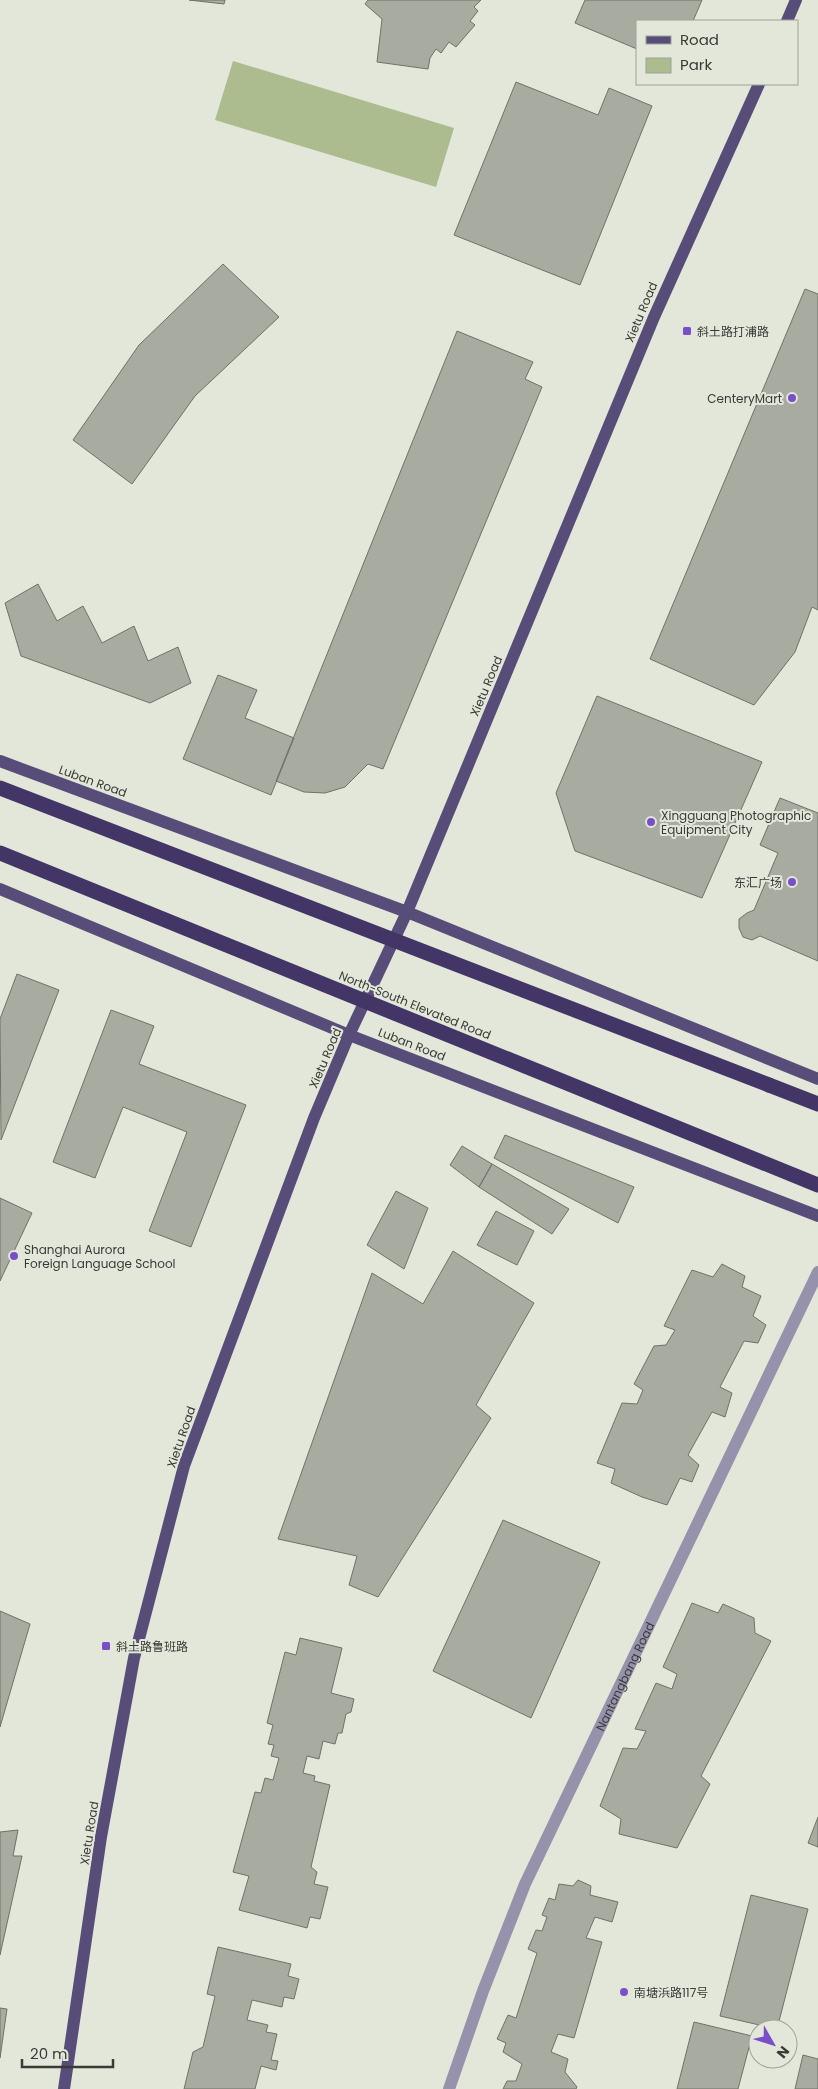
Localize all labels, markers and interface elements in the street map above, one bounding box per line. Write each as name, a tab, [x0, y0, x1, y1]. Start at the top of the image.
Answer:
legend	[636, 20, 798, 85]
text: Road	[680, 29, 719, 50]
text: Park	[680, 54, 712, 75]
street label: Xietu Road	[621, 279, 661, 345]
place label: 斜土路打浦路	[697, 323, 769, 340]
marker: 斜土路打浦路	[681, 325, 693, 337]
place label: CenteryMart	[707, 390, 782, 407]
marker: CenteryMart	[786, 392, 798, 404]
street label: Xietu Road	[466, 653, 506, 719]
street label: Luban Road	[57, 761, 129, 801]
place label: Xingguang Photographic Equipment City	[661, 807, 811, 838]
marker: Xingguang Photographic Equipment City	[645, 816, 657, 828]
place label: 东汇广场	[734, 874, 782, 891]
marker: 东汇广场	[786, 876, 798, 888]
street label: North-South Elevated Road	[336, 967, 494, 1043]
street label: Luban Road	[376, 1023, 448, 1065]
street label: Xietu Road	[305, 1025, 345, 1091]
place label: Shanghai Aurora Foreign Language School	[24, 1241, 176, 1272]
marker: Shanghai Aurora Foreign Language School	[8, 1250, 20, 1262]
street label: Xietu Road	[162, 1404, 200, 1470]
street label: Nantangbang Road	[591, 1619, 658, 1734]
place label: 斜土路鲁班路	[116, 1638, 188, 1655]
marker: 斜土路鲁班路	[100, 1640, 112, 1652]
street label: Xietu Road	[76, 1800, 102, 1866]
place label: 南塘浜路117号	[634, 1984, 708, 2001]
marker: 南塘浜路117号	[618, 1986, 630, 1998]
north arrow	[748, 2019, 798, 2069]
scale bar	[22, 2036, 114, 2068]
text: N	[772, 2042, 794, 2063]
text: 20 m	[30, 2043, 68, 2064]

